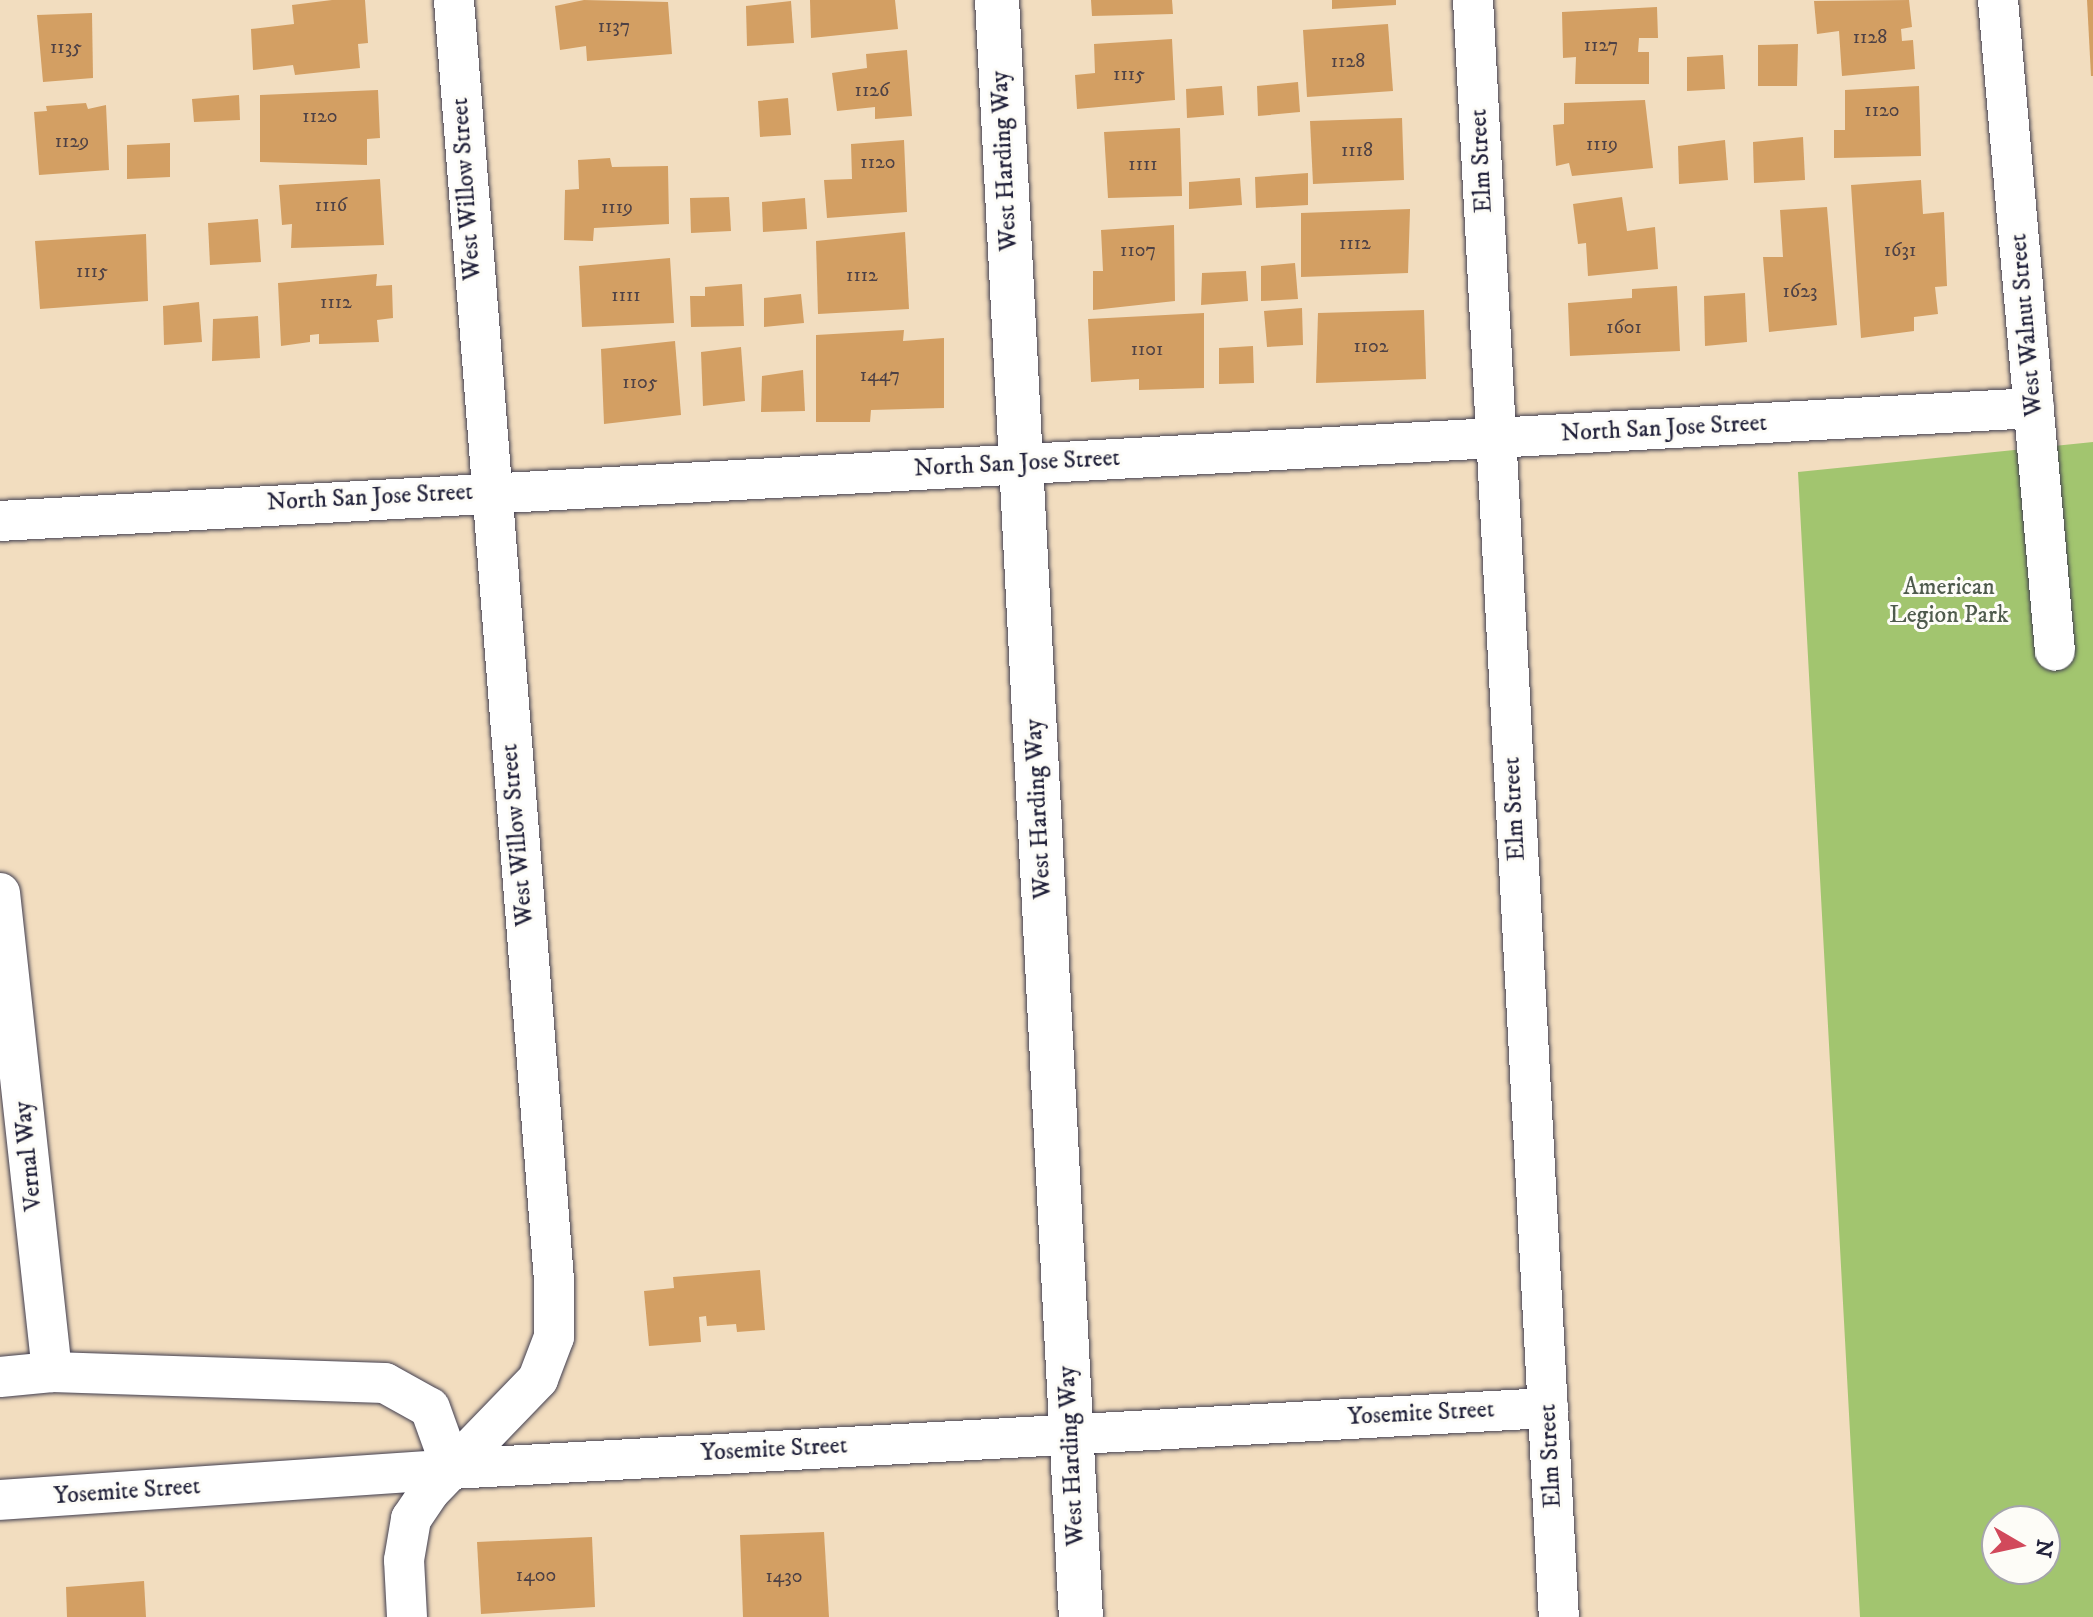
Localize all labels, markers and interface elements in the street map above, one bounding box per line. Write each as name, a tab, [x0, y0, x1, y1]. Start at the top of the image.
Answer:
house number: 1137	[598, 14, 630, 38]
house number: 1128	[1853, 25, 1887, 49]
house number: 1127	[1584, 33, 1618, 57]
house number: 1135	[50, 35, 82, 59]
house number: 1128	[1331, 49, 1365, 73]
house number: 1115	[1113, 62, 1145, 86]
street label: West Harding Way	[986, 70, 1024, 252]
house number: 1126	[855, 78, 889, 102]
street label: West Willow Street	[446, 97, 488, 281]
house number: 1120	[1864, 98, 1900, 122]
house number: 1120	[302, 104, 338, 128]
street label: Elm Street	[1465, 108, 1499, 214]
house number: 1129	[55, 129, 89, 153]
house number: 1119	[1586, 132, 1618, 156]
house number: 1118	[1341, 138, 1373, 162]
house number: 1120	[860, 150, 896, 174]
house number: 1111	[1128, 152, 1158, 176]
house number: 1116	[315, 193, 347, 217]
house number: 1119	[601, 195, 633, 219]
house number: 1112	[1339, 231, 1371, 255]
street label: West Walnut Street	[2005, 232, 2049, 418]
house number: 1107	[1120, 238, 1156, 262]
house number: 1631	[1884, 238, 1916, 262]
house number: 1115	[76, 259, 108, 283]
house number: 1112	[846, 263, 878, 287]
house number: 1623	[1783, 279, 1817, 303]
house number: 1111	[611, 283, 641, 307]
house number: 1112	[320, 290, 352, 314]
house number: 1601	[1606, 315, 1642, 339]
house number: 1102	[1353, 334, 1389, 358]
house number: 1101	[1131, 337, 1163, 361]
house number: 1447	[860, 363, 900, 387]
house number: 1105	[622, 370, 658, 394]
street label: North San Jose Street	[1560, 409, 1768, 449]
street label: North San Jose Street	[913, 444, 1121, 484]
street label: North San Jose Street	[266, 478, 474, 518]
park label: American Legion Park	[1889, 574, 2009, 630]
street label: West Harding Way	[1020, 718, 1058, 900]
street label: West Willow Street	[496, 743, 540, 927]
street label: Elm Street	[1498, 756, 1532, 862]
street label: Vernal Way	[9, 1100, 49, 1212]
street label: West Harding Way	[1053, 1365, 1091, 1547]
street label: Yosemite Street	[1347, 1396, 1495, 1432]
street label: Elm Street	[1534, 1403, 1568, 1509]
street label: Yosemite Street	[700, 1432, 848, 1468]
street label: Yosemite Street	[53, 1473, 201, 1511]
north arrow	[1981, 1505, 2061, 1585]
text: N	[2028, 1537, 2058, 1560]
house number: 1400	[516, 1563, 556, 1587]
house number: 1430	[765, 1564, 803, 1588]

